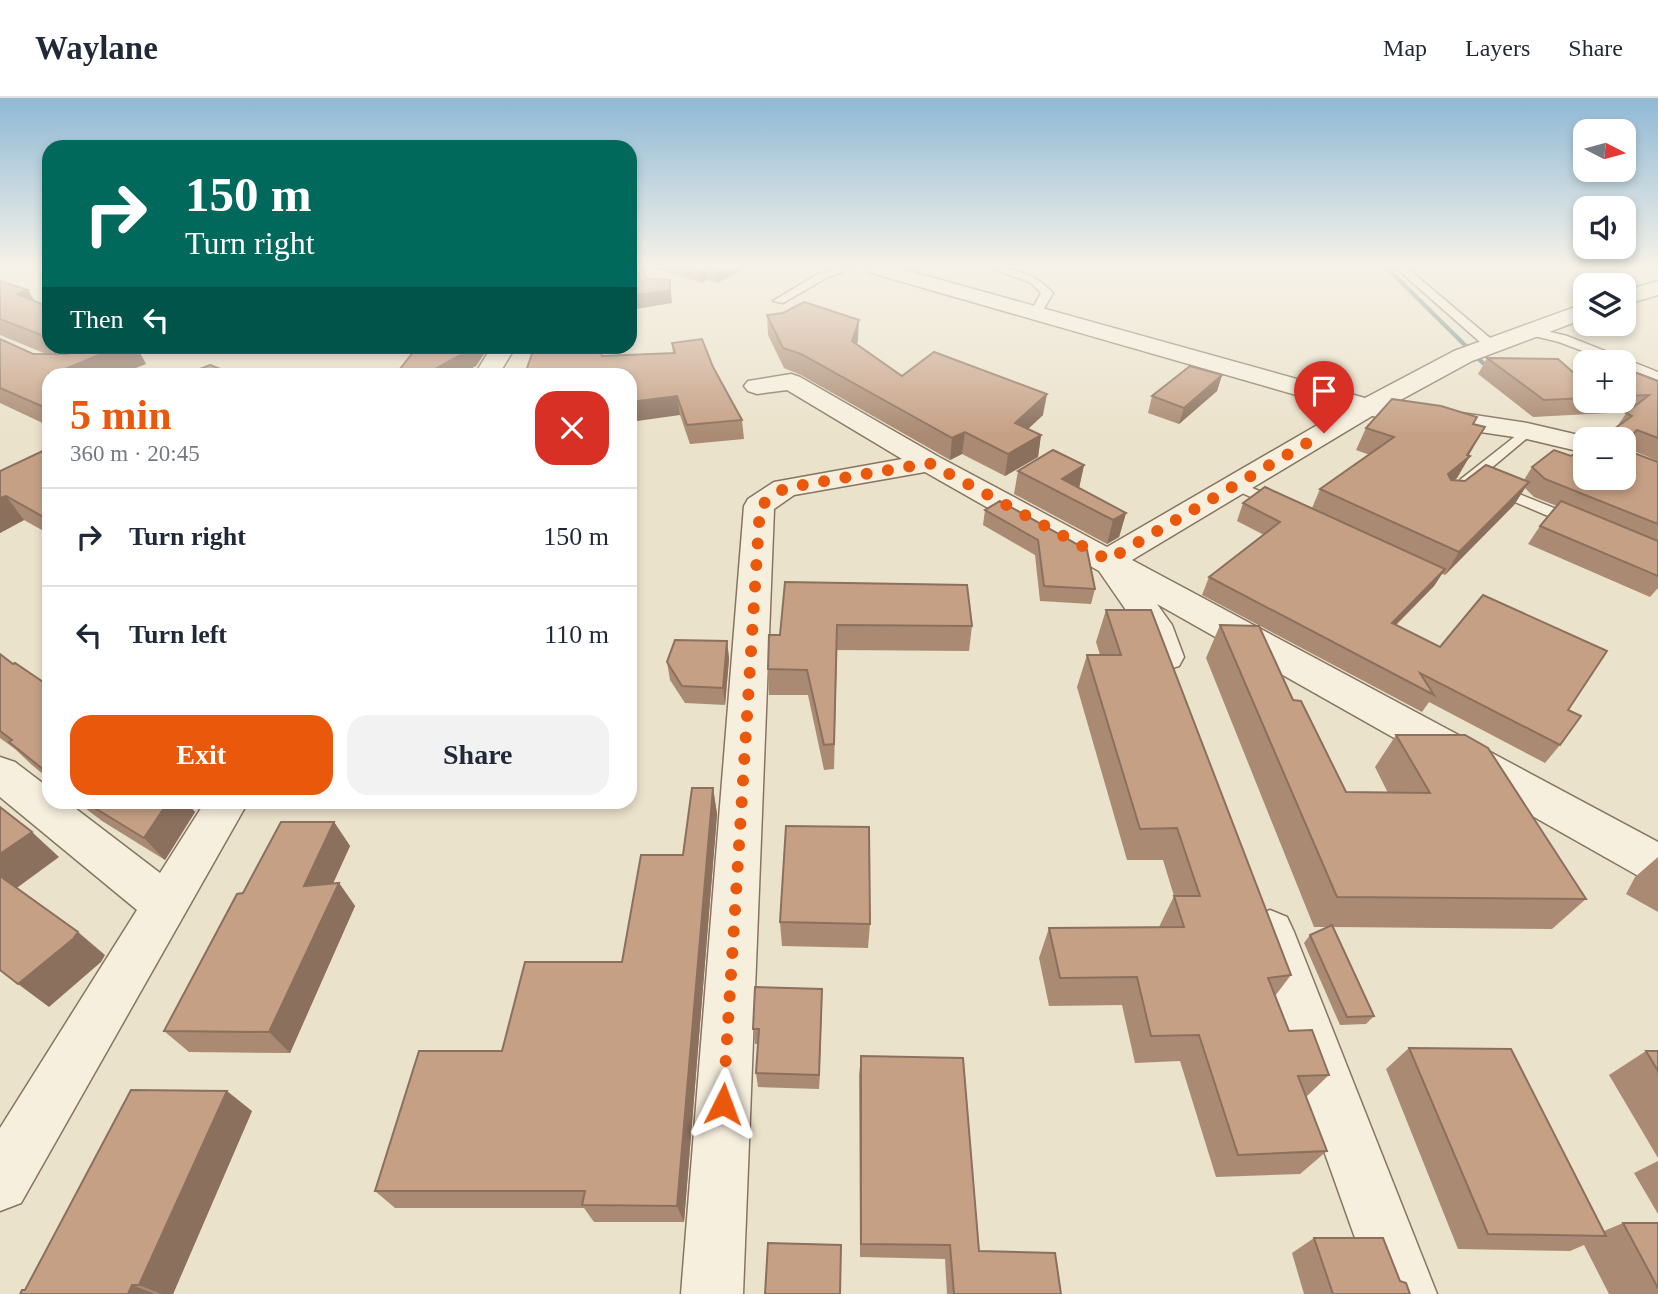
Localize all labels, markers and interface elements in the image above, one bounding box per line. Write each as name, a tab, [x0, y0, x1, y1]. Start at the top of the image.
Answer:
text: Waylane	[35, 30, 158, 66]
text: Map	[1383, 35, 1427, 61]
text: Layers	[1465, 35, 1530, 61]
text: Share	[1568, 35, 1623, 61]
north arrow	[1573, 119, 1636, 182]
map controls	[1573, 119, 1636, 490]
text: 150 m	[185, 167, 312, 222]
icon: right	[70, 168, 161, 259]
button: sound	[1573, 196, 1636, 259]
text: Turn right	[185, 225, 315, 261]
button: layers	[1573, 273, 1636, 336]
icon: left	[137, 301, 175, 339]
text: Then	[70, 305, 123, 334]
button: +	[1573, 350, 1636, 413]
pin	[1294, 361, 1354, 433]
icon: arrive	[1305, 372, 1343, 410]
button: close	[535, 391, 609, 465]
text: 5 min	[70, 392, 172, 438]
button: −	[1573, 427, 1636, 490]
text: 360 m · 20:45	[70, 441, 200, 466]
icon: right	[70, 518, 108, 556]
text: Turn right	[129, 522, 246, 551]
text: 150 m	[543, 522, 609, 551]
icon: left	[70, 616, 108, 654]
text: Turn left	[129, 620, 227, 649]
text: 110 m	[544, 620, 609, 649]
button: Exit	[70, 715, 333, 795]
button: Share	[347, 715, 609, 795]
position arrow	[686, 1067, 760, 1141]

